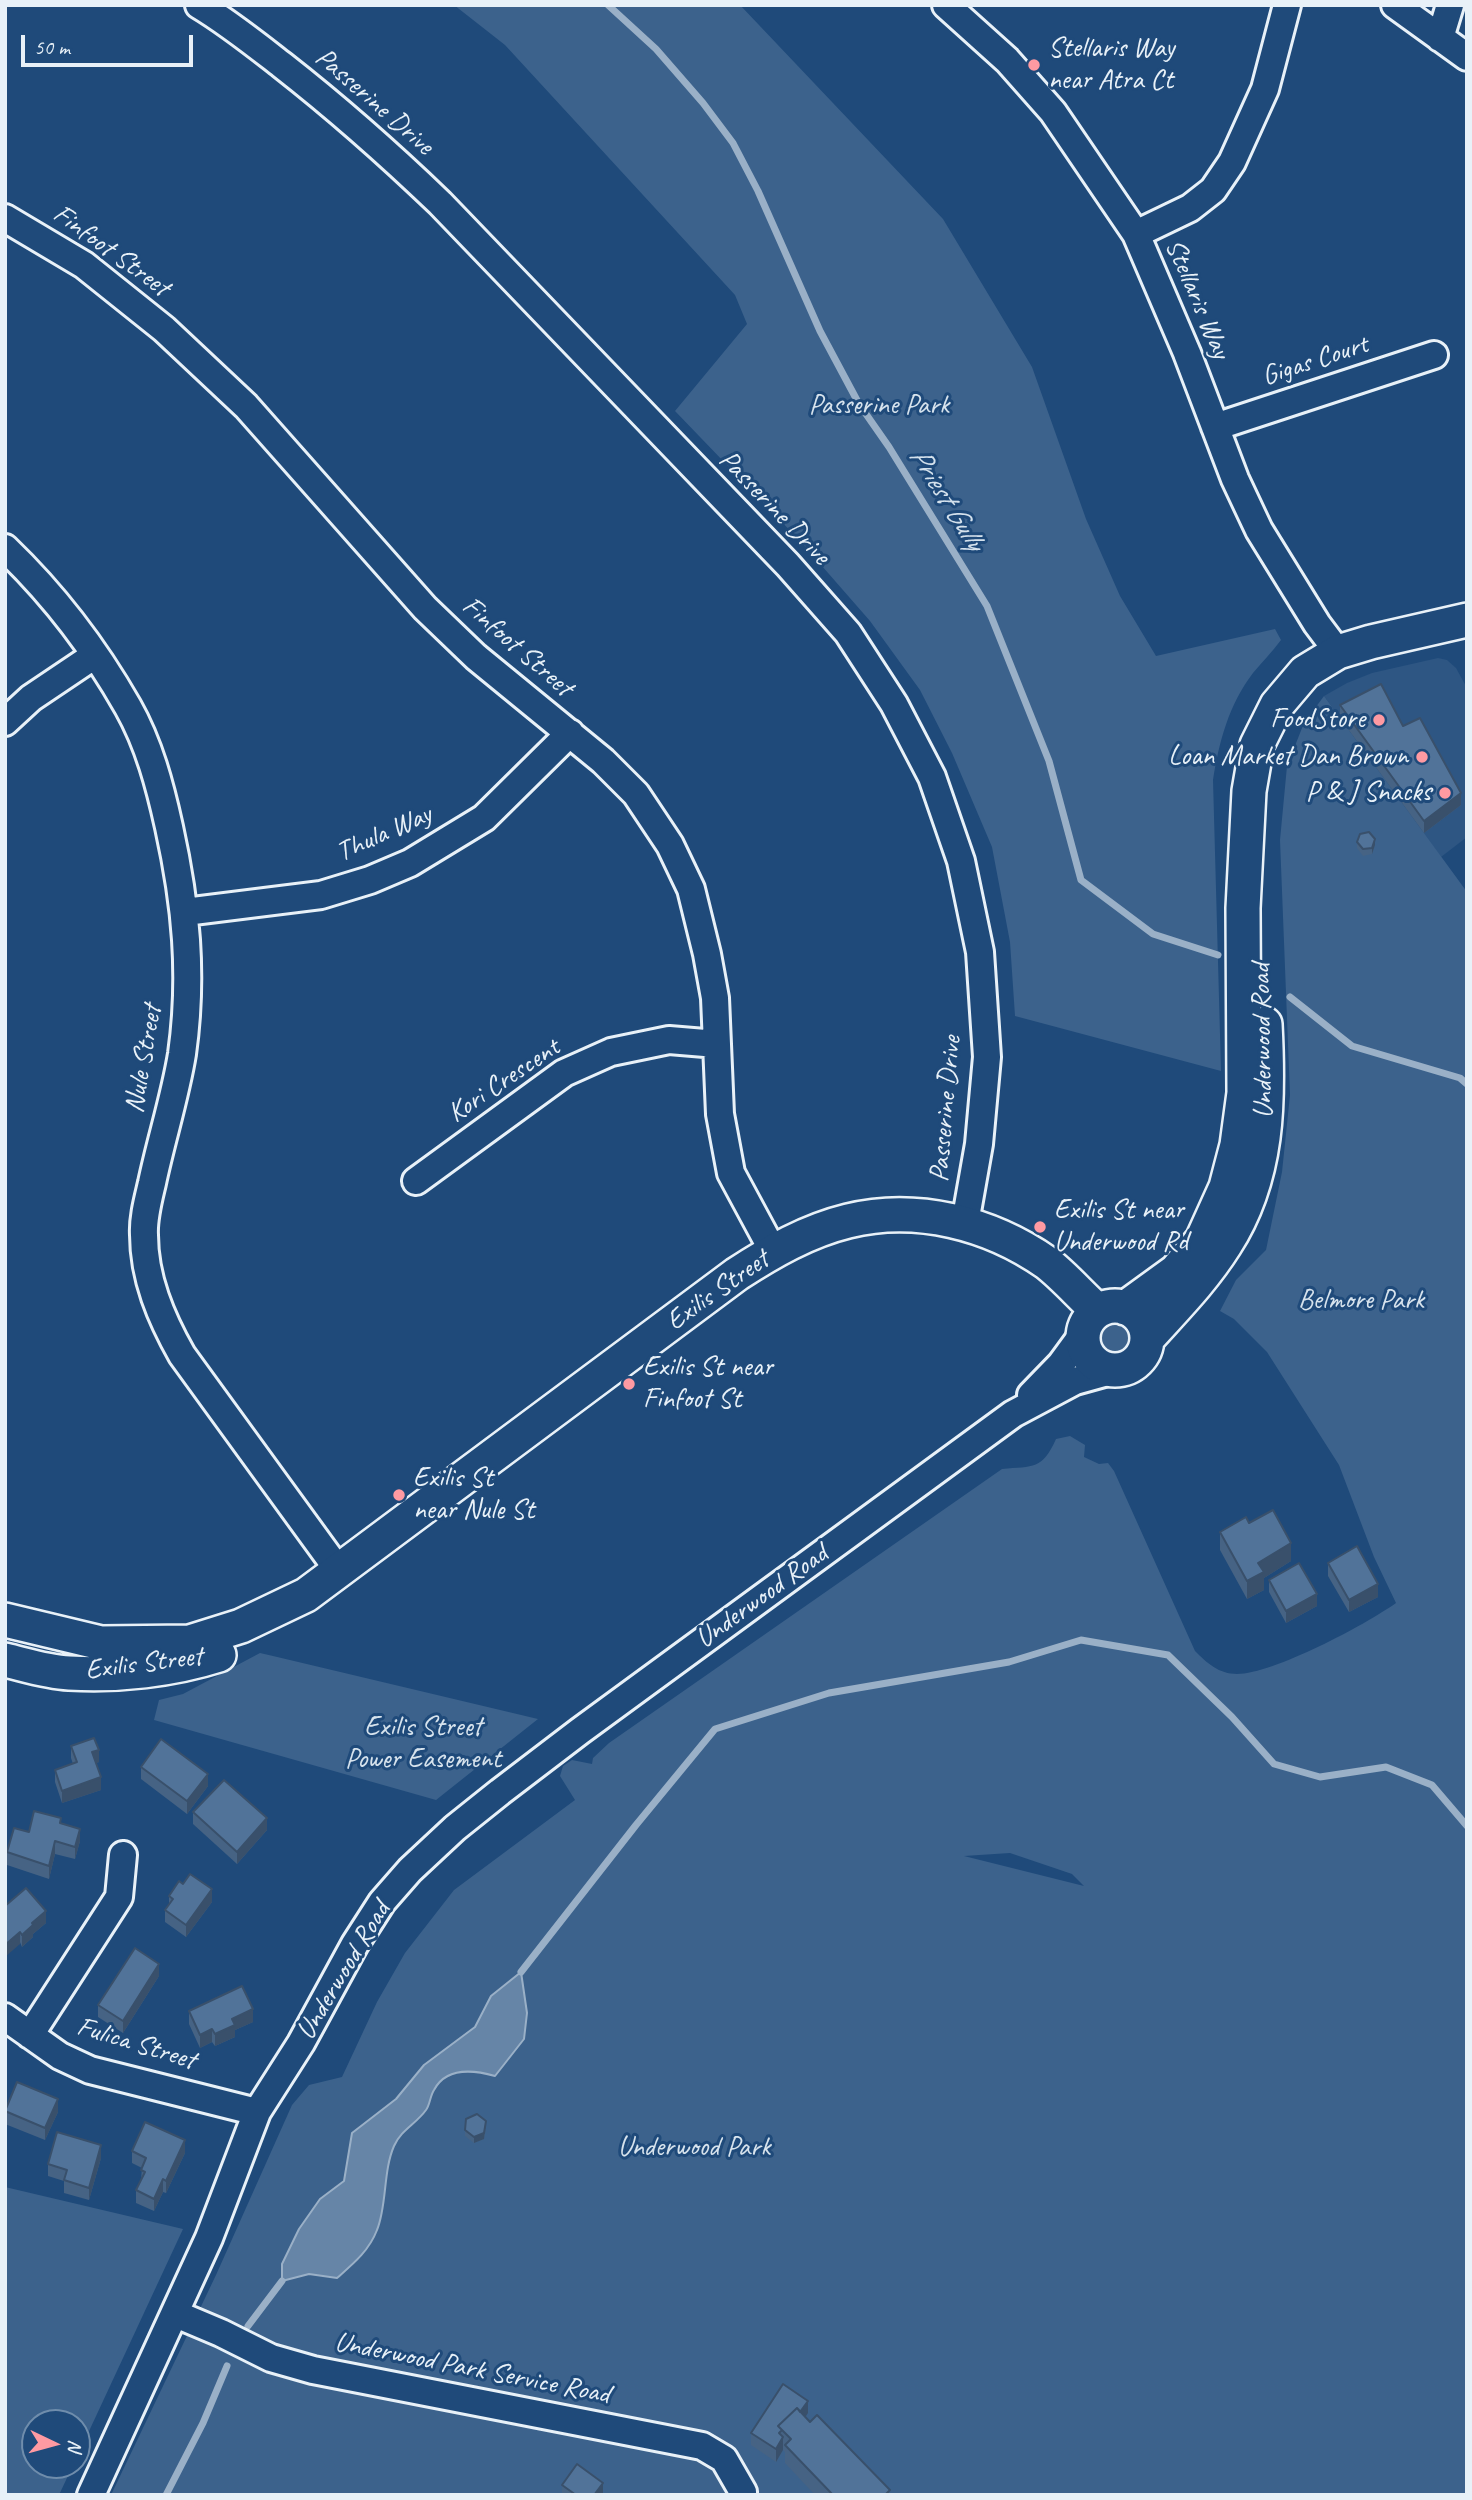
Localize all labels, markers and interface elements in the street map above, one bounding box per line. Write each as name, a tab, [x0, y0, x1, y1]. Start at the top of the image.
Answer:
scale bar	[24, 21, 196, 65]
place label: Stellaris Way near Atra Ct	[1048, 32, 1174, 98]
text: 50 m	[34, 34, 70, 60]
street label: Passerine Drive	[308, 41, 440, 163]
marker: Stellaris Way near Atra Ct	[1026, 57, 1042, 73]
street label: Finfoot Street	[46, 198, 176, 304]
street label: Stellaris Way	[1157, 234, 1237, 364]
street label: Gigas Court	[1258, 328, 1372, 394]
park label: Passerine Park	[809, 389, 949, 423]
water label: Priest Gully	[901, 441, 991, 557]
street label: Passerine Drive	[711, 444, 837, 572]
street label: Finfoot Street	[455, 590, 579, 704]
place label: FoodStore	[1270, 703, 1365, 737]
marker: FoodStore	[1371, 712, 1387, 728]
place label: Loan Market Dan Brown	[1168, 740, 1408, 774]
marker: Loan Market Dan Brown	[1414, 749, 1430, 765]
place label: P & J Snacks	[1306, 776, 1431, 810]
marker: P & J Snacks	[1437, 785, 1453, 801]
street label: Thula Way	[331, 798, 437, 870]
street label: Underwood Road	[1245, 963, 1281, 1119]
street label: Nule Street	[118, 1002, 170, 1116]
street label: Kori Crescent	[442, 1031, 566, 1131]
street label: Passerine Drive	[923, 1035, 969, 1183]
place label: Exilis St near Underwood Rd	[1054, 1194, 1188, 1260]
marker: Exilis St near Underwood Rd	[1032, 1219, 1048, 1235]
street label: Exilis Street	[660, 1244, 776, 1338]
park label: Belmore Park	[1298, 1284, 1424, 1318]
place label: Exilis St near Finfoot St	[643, 1351, 773, 1417]
marker: Exilis St near Finfoot St	[621, 1376, 637, 1392]
place label: Exilis St near Nule St	[413, 1462, 534, 1528]
marker: Exilis St near Nule St	[391, 1487, 407, 1503]
street label: Underwood Road	[689, 1538, 835, 1656]
street label: Exilis Street	[84, 1640, 204, 1688]
park label: Exilis Street Power Easement	[345, 1711, 501, 1777]
street label: Underwood Road	[290, 1896, 398, 2046]
street label: Fulica Street	[73, 2010, 199, 2078]
park label: Underwood Park	[618, 2131, 770, 2165]
street label: Underwood Park Service Road	[332, 2326, 612, 2412]
north arrow	[21, 2409, 91, 2479]
text: N	[62, 2439, 87, 2453]

